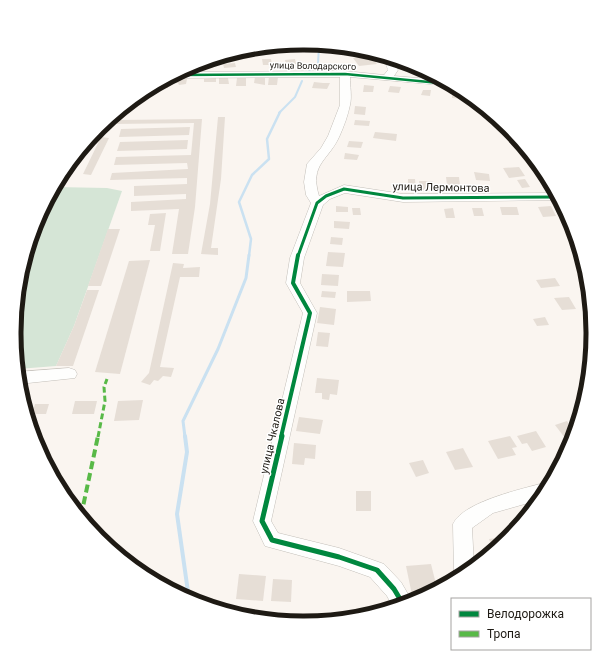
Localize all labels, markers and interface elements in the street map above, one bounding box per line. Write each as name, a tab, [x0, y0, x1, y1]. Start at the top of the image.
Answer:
street label: улица Володарского	[270, 60, 356, 72]
street label: улица Лермонтова	[392, 180, 490, 195]
street label: улица Чкалова	[257, 397, 288, 475]
legend	[451, 598, 591, 650]
text: Велодорожка	[487, 607, 564, 621]
text: Тропа	[487, 627, 521, 641]

